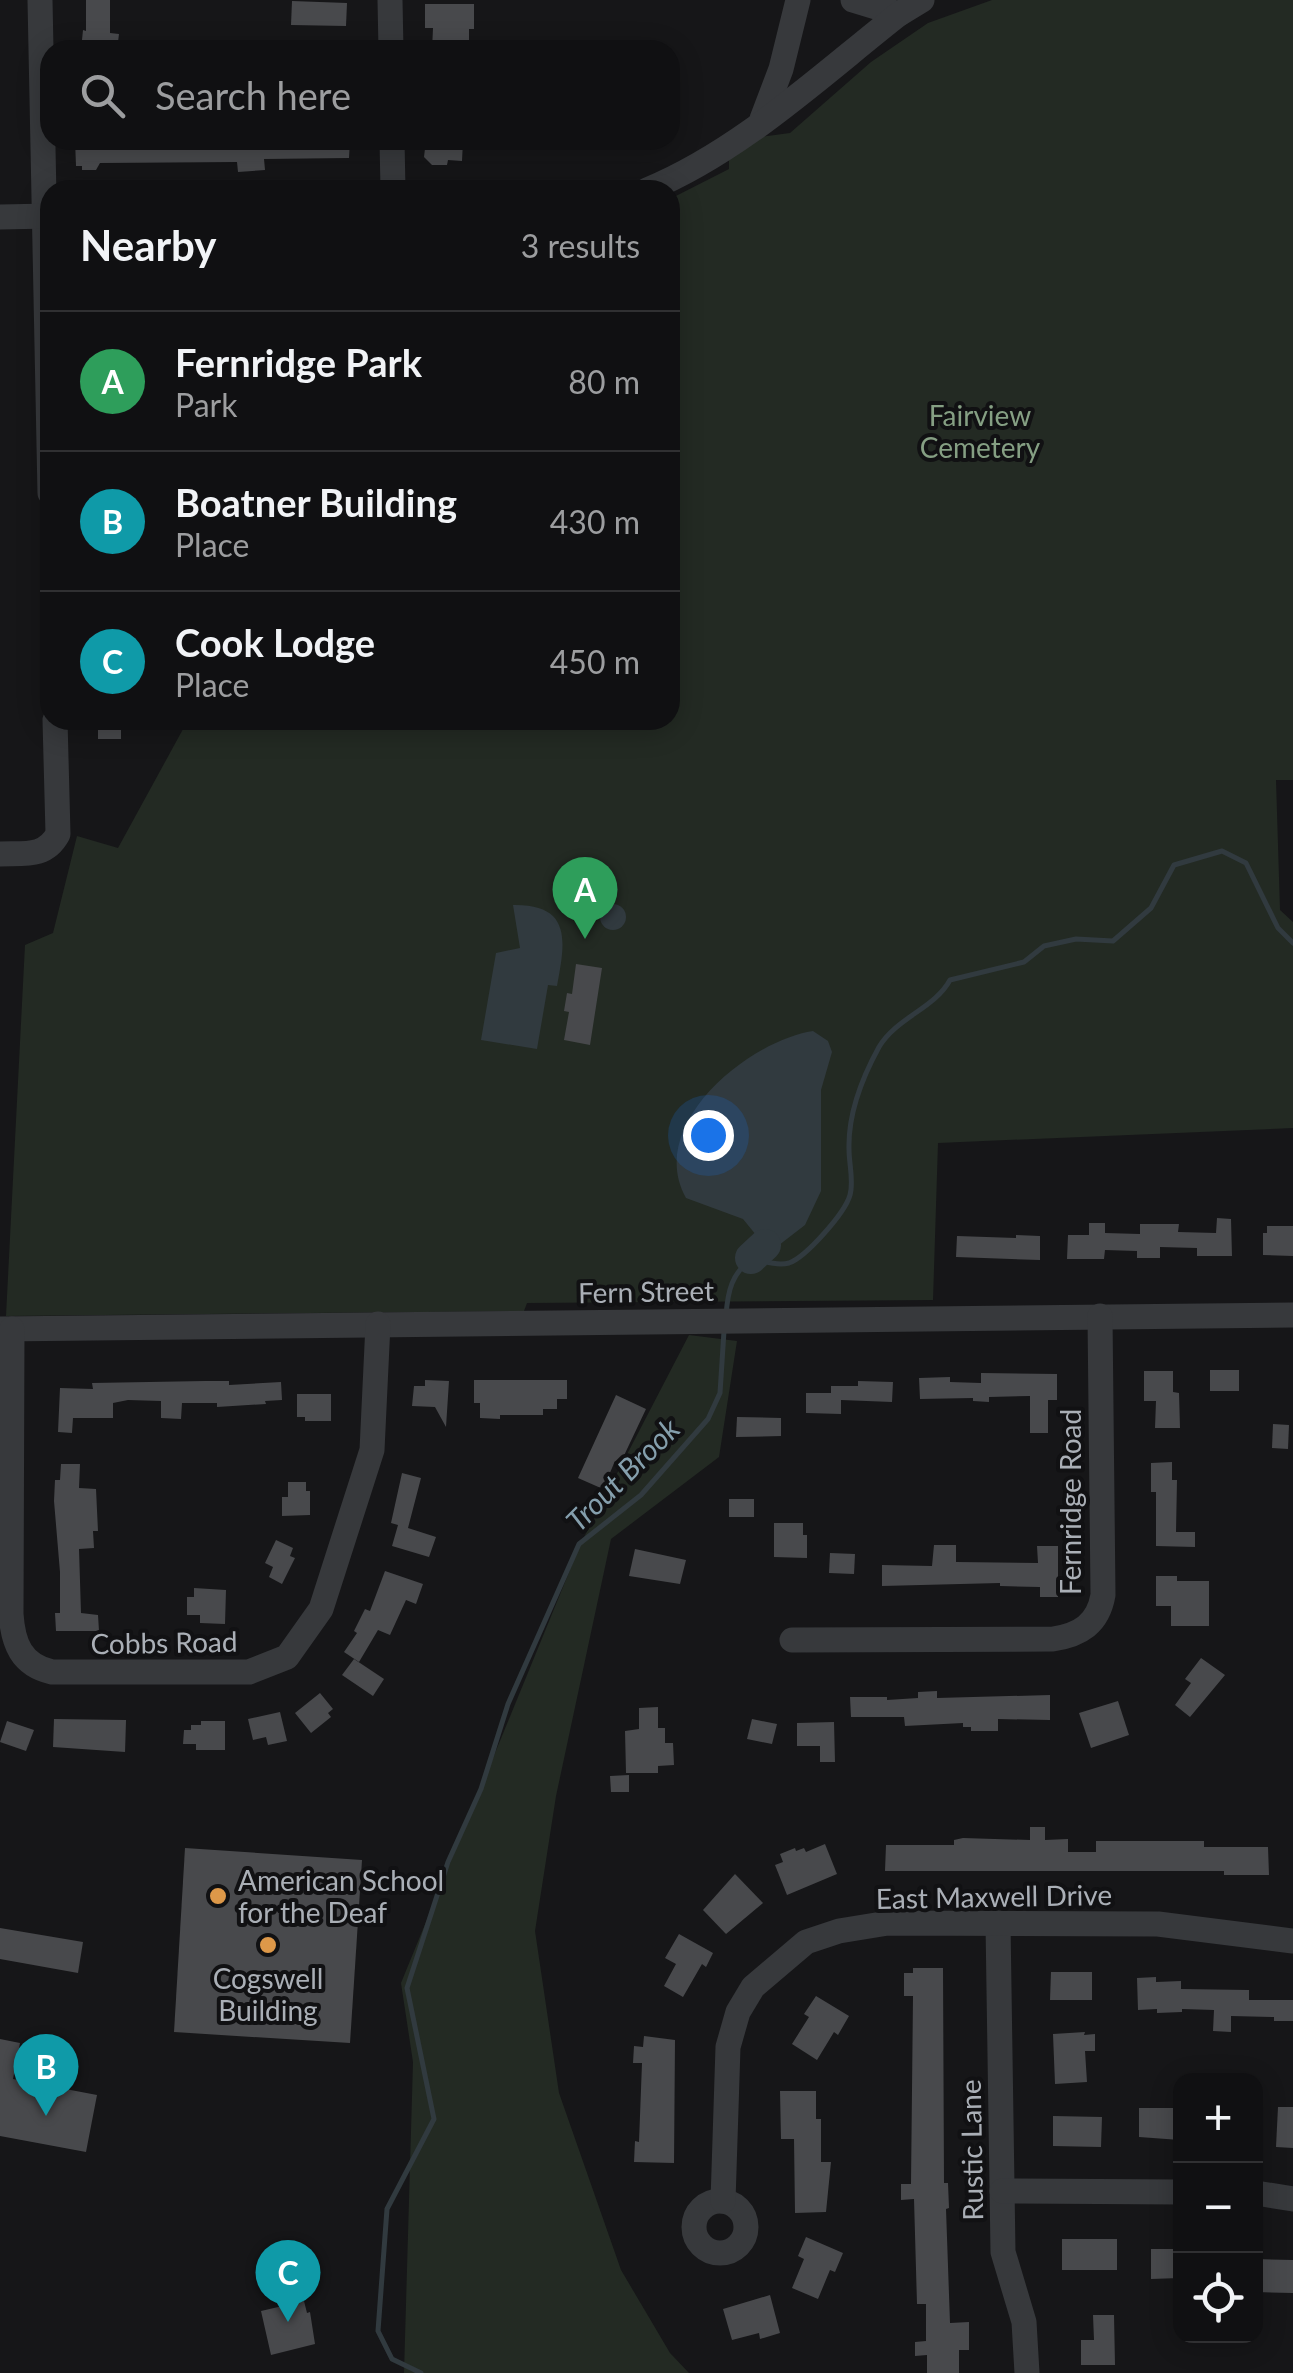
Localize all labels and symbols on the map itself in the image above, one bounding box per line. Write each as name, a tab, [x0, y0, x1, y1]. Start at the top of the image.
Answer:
park label: Fairview Cemetery	[920, 398, 1041, 464]
pin: A	[552, 856, 618, 939]
your location	[683, 1110, 734, 1161]
street label: Fern Street	[578, 1273, 714, 1309]
water label: Trout Brook	[558, 1409, 687, 1538]
street label: Fernridge Road	[1053, 1409, 1087, 1595]
street label: Cobbs Road	[90, 1624, 238, 1660]
place label: American School for the Deaf	[238, 1863, 444, 1929]
street label: East Maxwell Drive	[876, 1877, 1112, 1915]
marker: American School for the Deaf	[207, 1885, 229, 1907]
marker: Cogswell Building	[257, 1934, 279, 1956]
place label: Cogswell Building	[213, 1961, 323, 2027]
pin: B	[13, 2034, 78, 2116]
street label: Rustic Lane	[953, 2079, 989, 2221]
pin: C	[256, 2240, 320, 2322]

